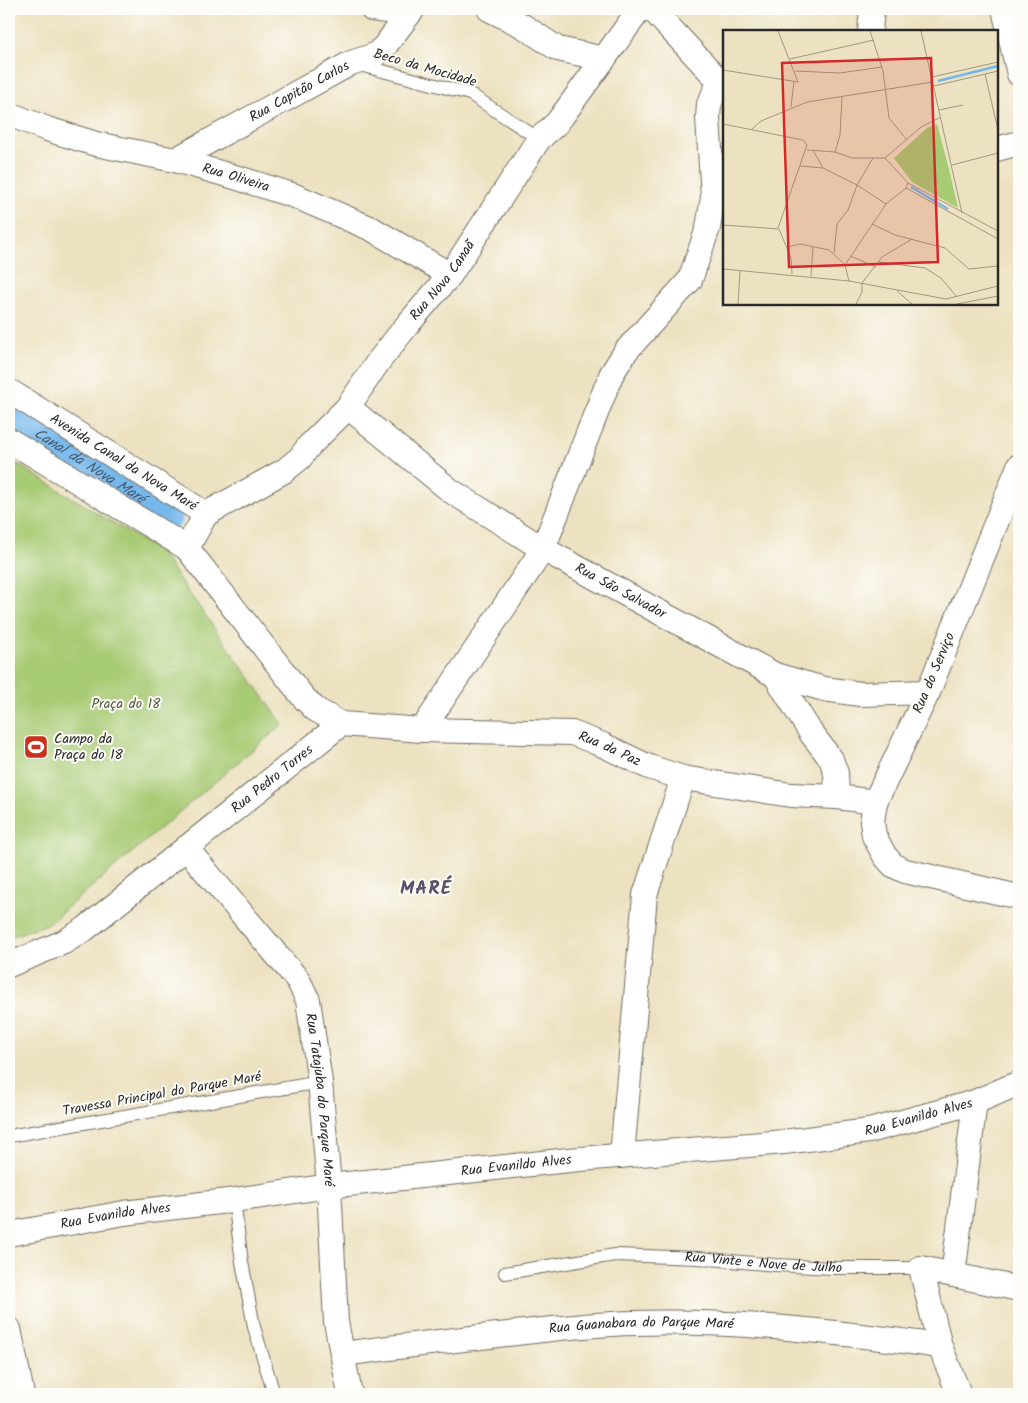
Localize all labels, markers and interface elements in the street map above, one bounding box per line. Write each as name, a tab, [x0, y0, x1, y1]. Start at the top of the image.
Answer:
inset map	[723, 30, 998, 305]
street label: Beco da Mocidade	[371, 43, 480, 93]
street label: Rua Capitão Carlos	[245, 55, 354, 128]
street label: Rua Oliveira	[200, 157, 272, 198]
street label: Rua Nova Canaã	[404, 235, 482, 326]
street label: Avenida Canal da Nova Maré	[46, 410, 200, 514]
water label: Canal da Nova Maré	[30, 424, 148, 508]
street label: Rua São Salvador	[571, 557, 671, 626]
street label: Rua do Serviço	[907, 629, 961, 717]
park label: Praça do 18	[91, 693, 161, 715]
street label: Rua da Paz	[575, 725, 645, 773]
place label: Campo da Praça do 18	[54, 728, 124, 766]
sports icon: Campo da Praça do 18	[23, 734, 49, 760]
street label: Rua Pedro Torres	[226, 739, 318, 819]
district label: MARÉ	[400, 874, 453, 904]
street label: Rua Tatajuba do Parque Maré	[299, 1012, 340, 1188]
street label: Travessa Principal do Parque Maré	[61, 1066, 264, 1122]
street label: Rua Evanildo Alves	[863, 1092, 975, 1142]
street label: Rua Evanildo Alves	[460, 1149, 573, 1183]
street label: Rua Evanildo Alves	[59, 1197, 172, 1235]
street label: Rua Vinte e Nove de Julho	[684, 1247, 842, 1279]
street label: Rua Guanabara do Parque Maré	[548, 1312, 735, 1340]

